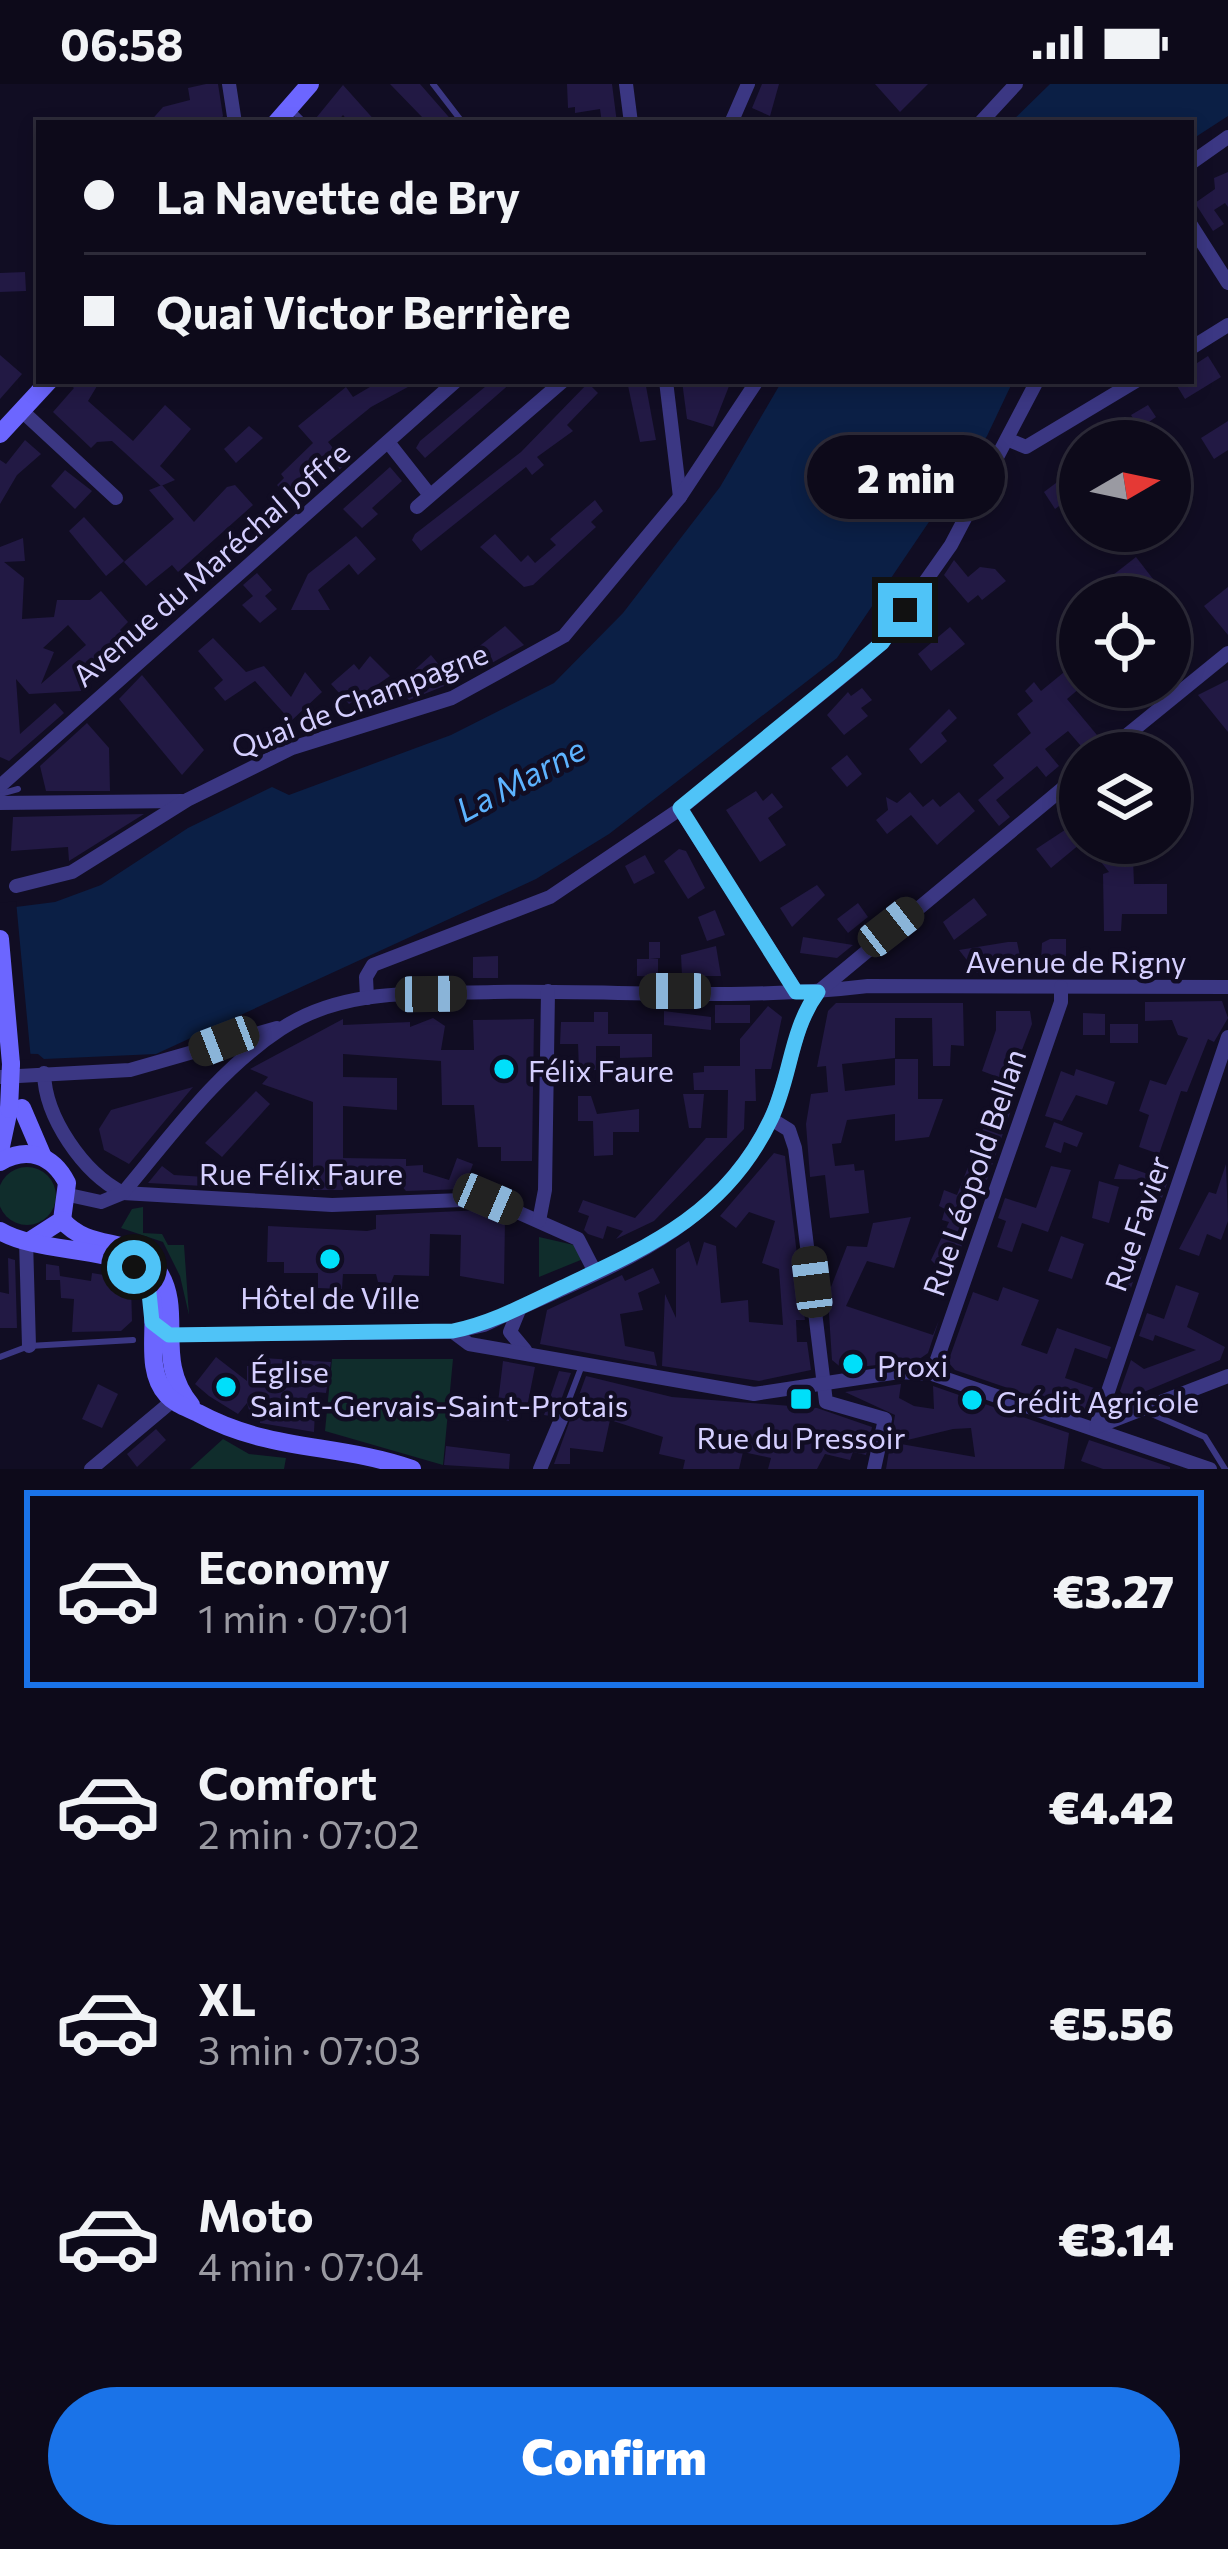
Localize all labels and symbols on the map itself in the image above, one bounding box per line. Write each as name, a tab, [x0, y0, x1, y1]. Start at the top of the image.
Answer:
north arrow	[1059, 420, 1191, 552]
street label: Avenue du Maréchal Joffre	[64, 433, 356, 693]
callout: 2 min	[806, 436, 1004, 520]
route end	[878, 583, 932, 637]
street label: Quai de Champagne	[226, 633, 492, 765]
water label: La Marne	[448, 727, 592, 829]
car	[852, 891, 930, 963]
street label: Avenue de Rigny	[965, 942, 1187, 979]
car	[639, 973, 711, 1009]
car	[395, 975, 467, 1013]
car	[184, 1011, 264, 1071]
street label: Rue Léopold Bellan	[913, 1044, 1033, 1300]
place label: Félix Faure	[528, 1051, 674, 1088]
marker: Félix Faure	[491, 1056, 517, 1082]
street label: Rue Favier	[1096, 1150, 1176, 1296]
street label: Rue Félix Faure	[199, 1154, 403, 1191]
car	[448, 1168, 528, 1230]
route start	[107, 1240, 161, 1294]
car	[790, 1244, 834, 1320]
marker: Hôtel de Ville	[317, 1246, 343, 1272]
place label: Hôtel de Ville	[240, 1278, 420, 1315]
place label: Proxi	[877, 1346, 948, 1383]
marker: Proxi	[840, 1351, 866, 1377]
place label: Église Saint-Gervais-Saint-Protais	[250, 1352, 628, 1423]
marker: Église Saint-Gervais-Saint-Protais	[213, 1374, 239, 1400]
place label: Crédit Agricole	[996, 1382, 1199, 1419]
marker: Rue du Pressoir	[788, 1386, 814, 1412]
marker: Crédit Agricole	[959, 1387, 985, 1413]
place label: Rue du Pressoir	[696, 1418, 906, 1455]

